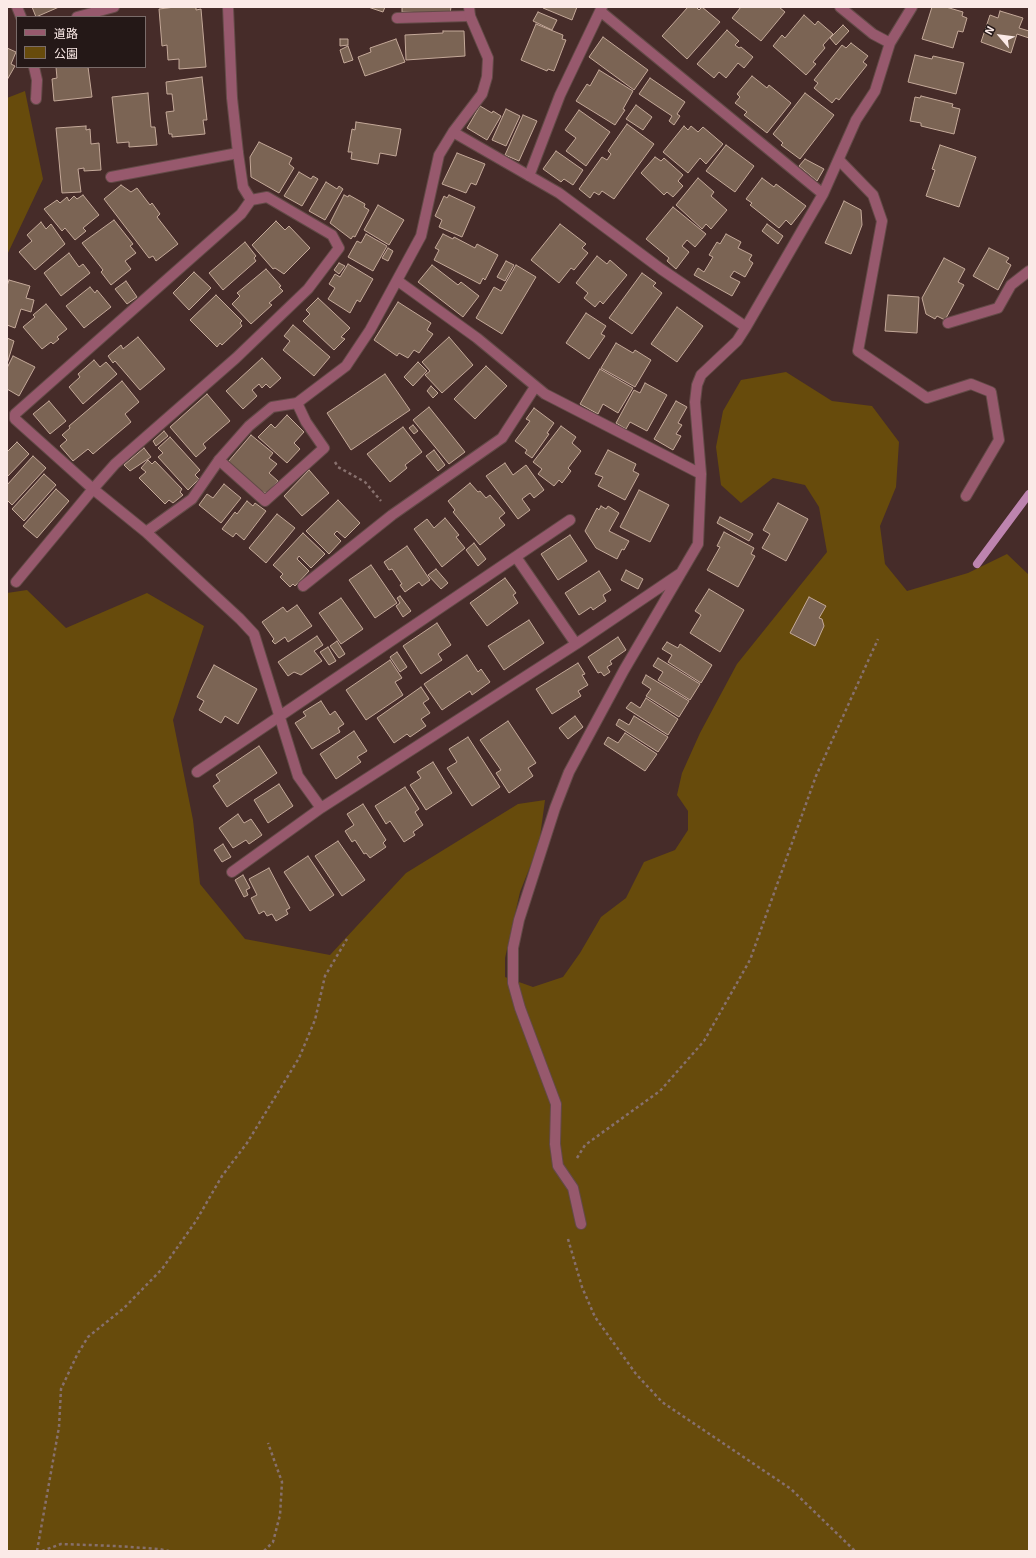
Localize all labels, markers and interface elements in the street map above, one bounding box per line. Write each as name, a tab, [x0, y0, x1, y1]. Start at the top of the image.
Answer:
legend	[16, 16, 146, 68]
north arrow	[980, 16, 1020, 56]
text: N	[981, 24, 997, 37]
text: 道路	[54, 26, 78, 40]
text: 公園	[54, 46, 78, 60]

